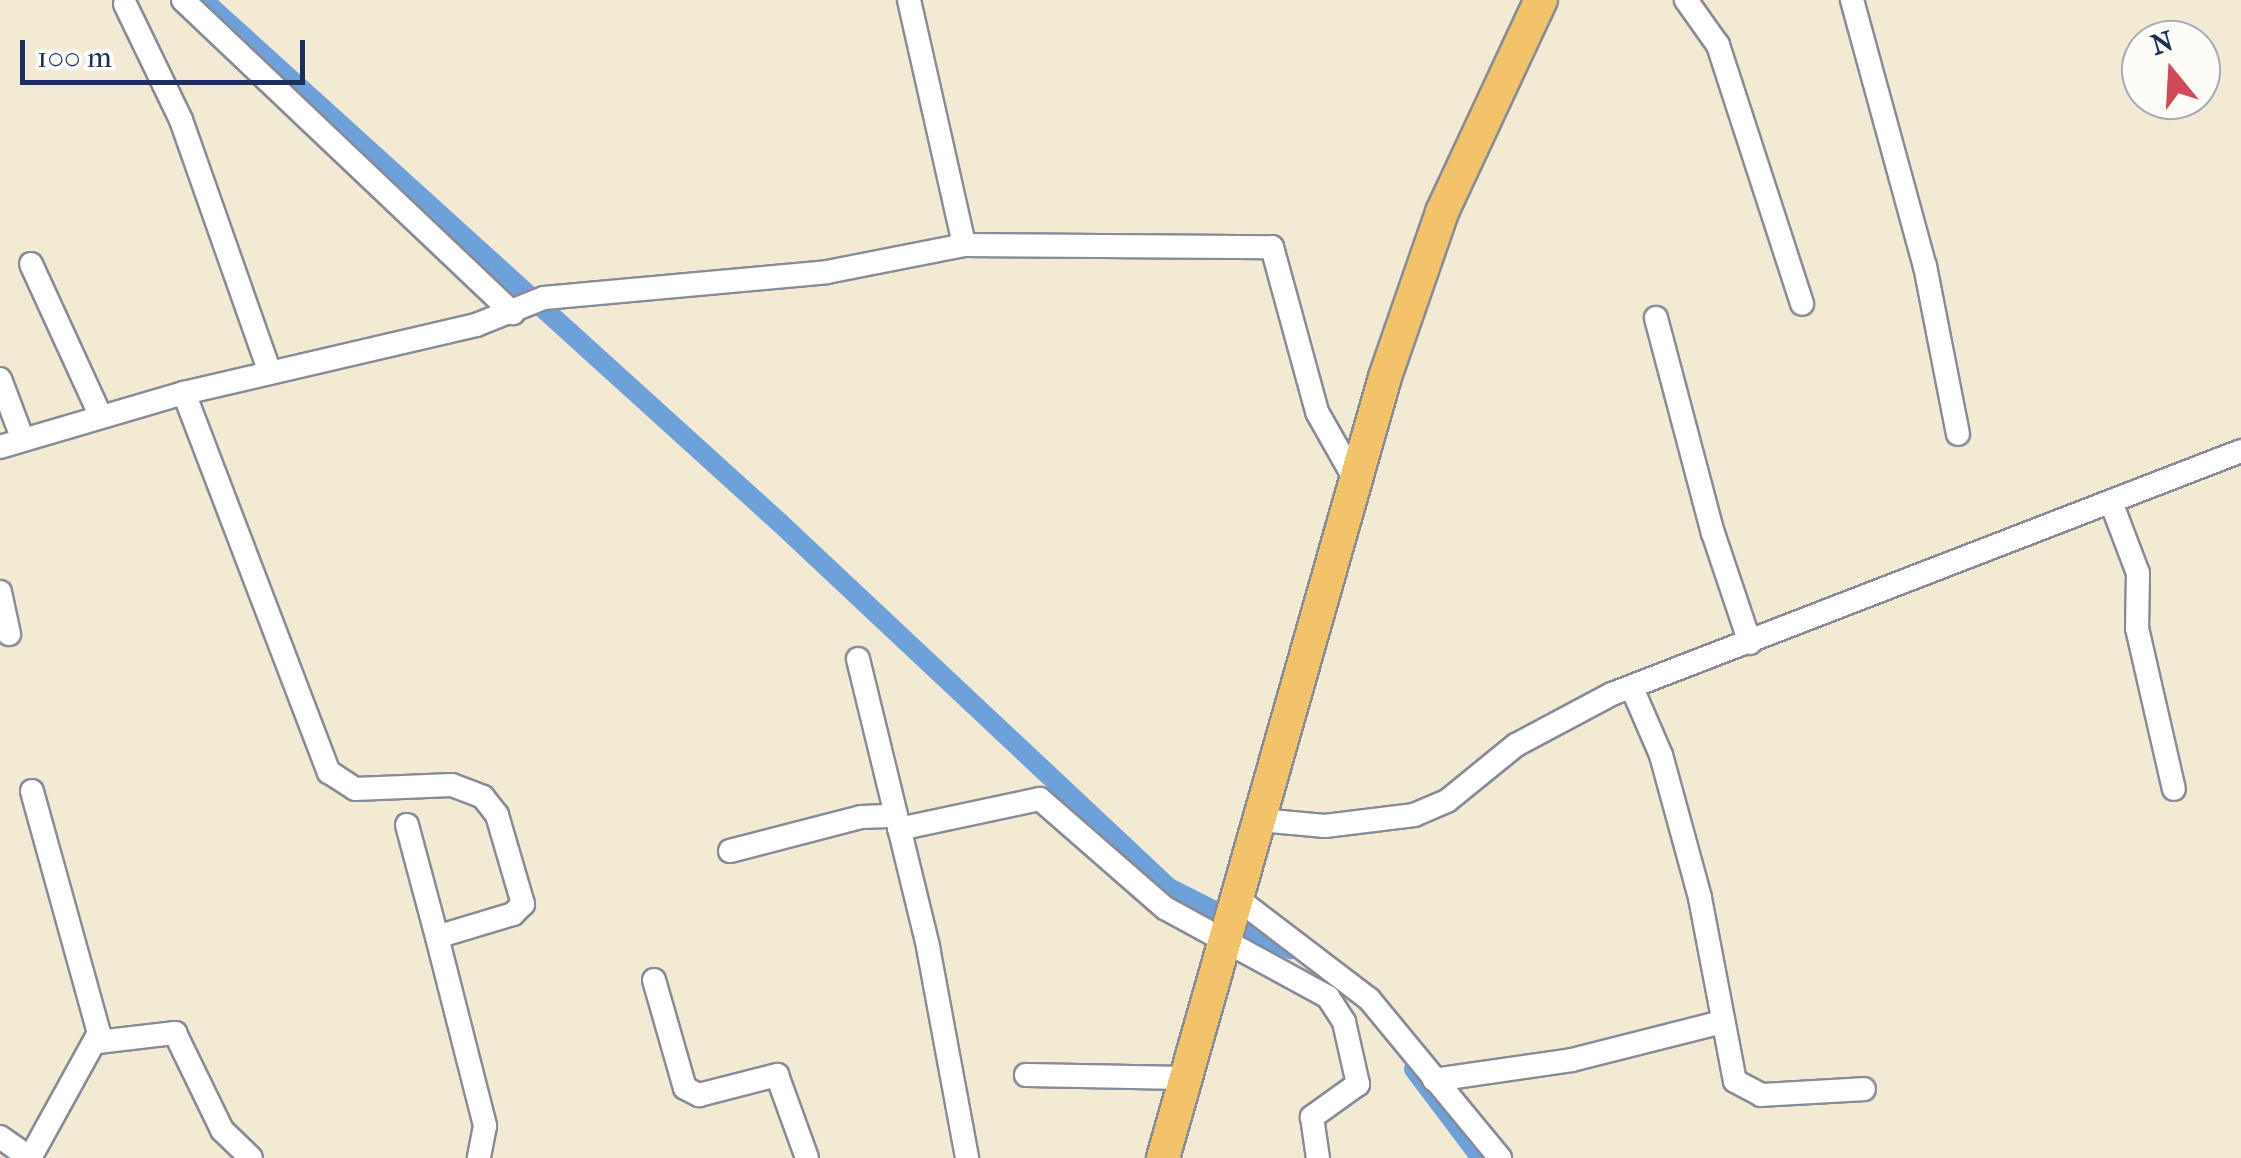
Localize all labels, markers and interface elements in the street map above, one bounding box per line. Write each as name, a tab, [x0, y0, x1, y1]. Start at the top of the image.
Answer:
scale bar	[25, 20, 310, 82]
north arrow	[2121, 20, 2221, 120]
text: N	[2147, 24, 2177, 62]
text: 100 m	[37, 40, 112, 75]

